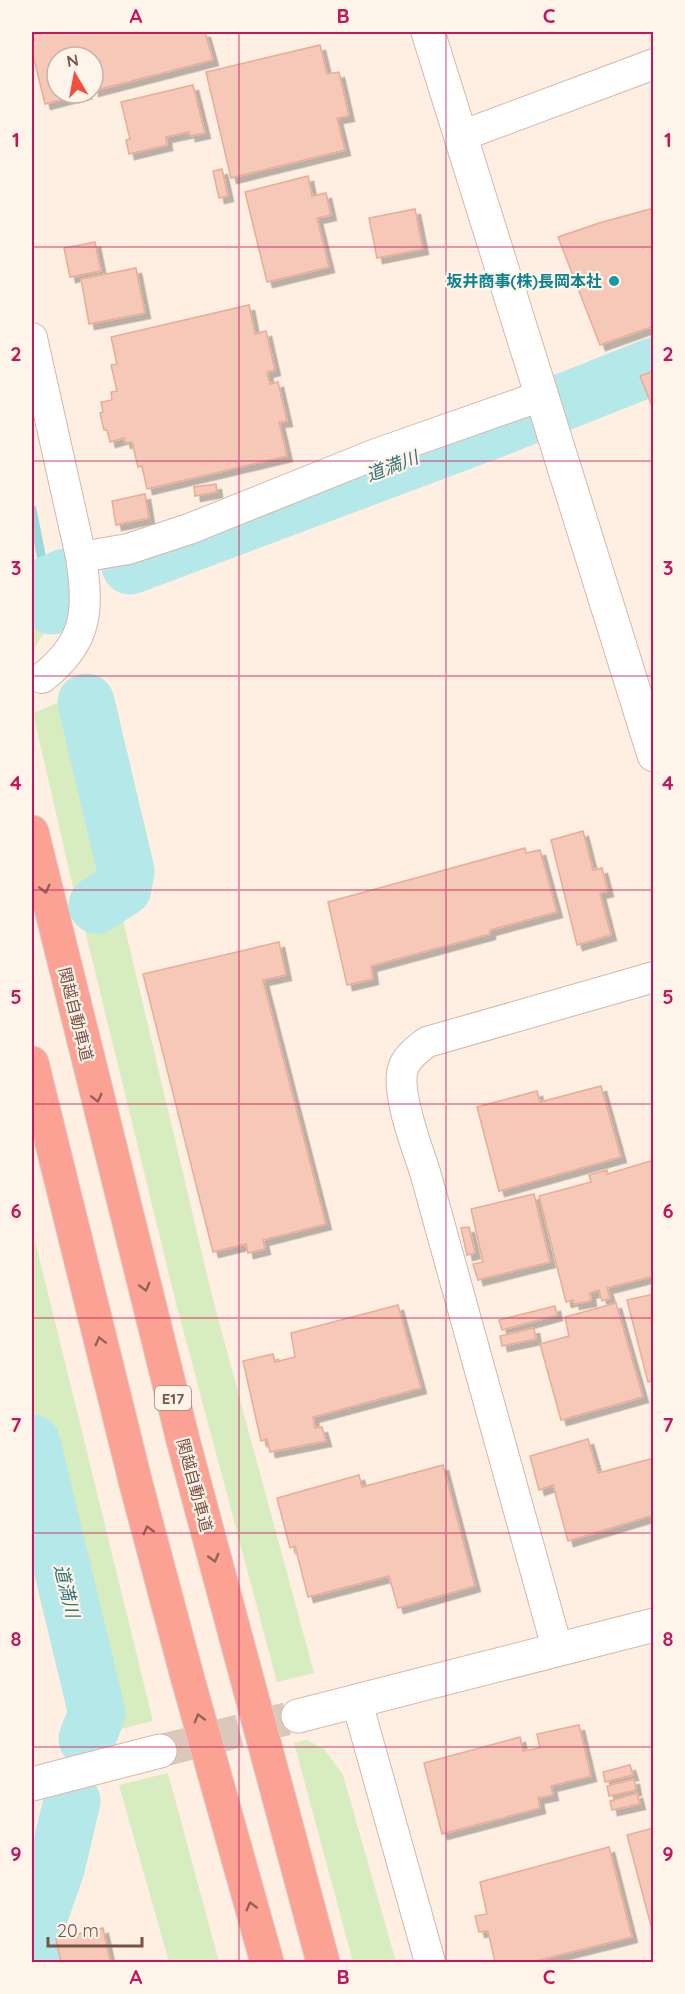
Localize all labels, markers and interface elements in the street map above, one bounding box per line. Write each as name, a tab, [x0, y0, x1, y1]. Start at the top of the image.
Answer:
text: A	[130, 3, 143, 28]
text: B	[336, 3, 350, 28]
text: C	[543, 3, 556, 28]
north arrow	[45, 45, 105, 105]
text: N	[65, 49, 80, 71]
text: 1	[12, 127, 20, 152]
text: 1	[664, 127, 672, 152]
place label: 坂井商事(株)長岡本社	[447, 271, 602, 291]
marker: 坂井商事(株)長岡本社	[607, 274, 621, 288]
text: 2	[10, 341, 22, 366]
text: 2	[662, 341, 674, 366]
water label: 道満川	[363, 445, 423, 486]
text: 3	[11, 555, 21, 580]
text: 3	[663, 555, 673, 580]
text: 4	[10, 770, 22, 795]
text: 4	[662, 770, 674, 795]
one-way arrow	[38, 883, 51, 893]
street label: 関越自動車道	[55, 965, 97, 1063]
text: 5	[10, 984, 22, 1009]
text: 5	[662, 984, 674, 1009]
one-way arrow	[90, 1093, 103, 1103]
text: 6	[10, 1198, 22, 1223]
text: 6	[662, 1198, 674, 1223]
one-way arrow	[137, 1282, 150, 1292]
one-way arrow	[95, 1336, 108, 1346]
road number: E17	[155, 1386, 191, 1410]
text: 7	[11, 1412, 22, 1437]
text: 7	[663, 1412, 674, 1437]
street label: 関越自動車道	[173, 1436, 217, 1534]
one-way arrow	[143, 1525, 155, 1536]
one-way arrow	[207, 1552, 220, 1562]
water label: 道満川	[49, 1562, 85, 1622]
text: 8	[11, 1626, 22, 1651]
text: 8	[663, 1626, 674, 1651]
one-way arrow	[193, 1713, 206, 1723]
text: 9	[10, 1841, 22, 1866]
text: 9	[662, 1841, 674, 1866]
one-way arrow	[246, 1901, 258, 1912]
scale bar	[48, 1910, 142, 1948]
text: 20 m	[57, 1919, 99, 1942]
text: A	[130, 1964, 143, 1989]
text: B	[336, 1964, 350, 1989]
text: C	[543, 1964, 556, 1989]

